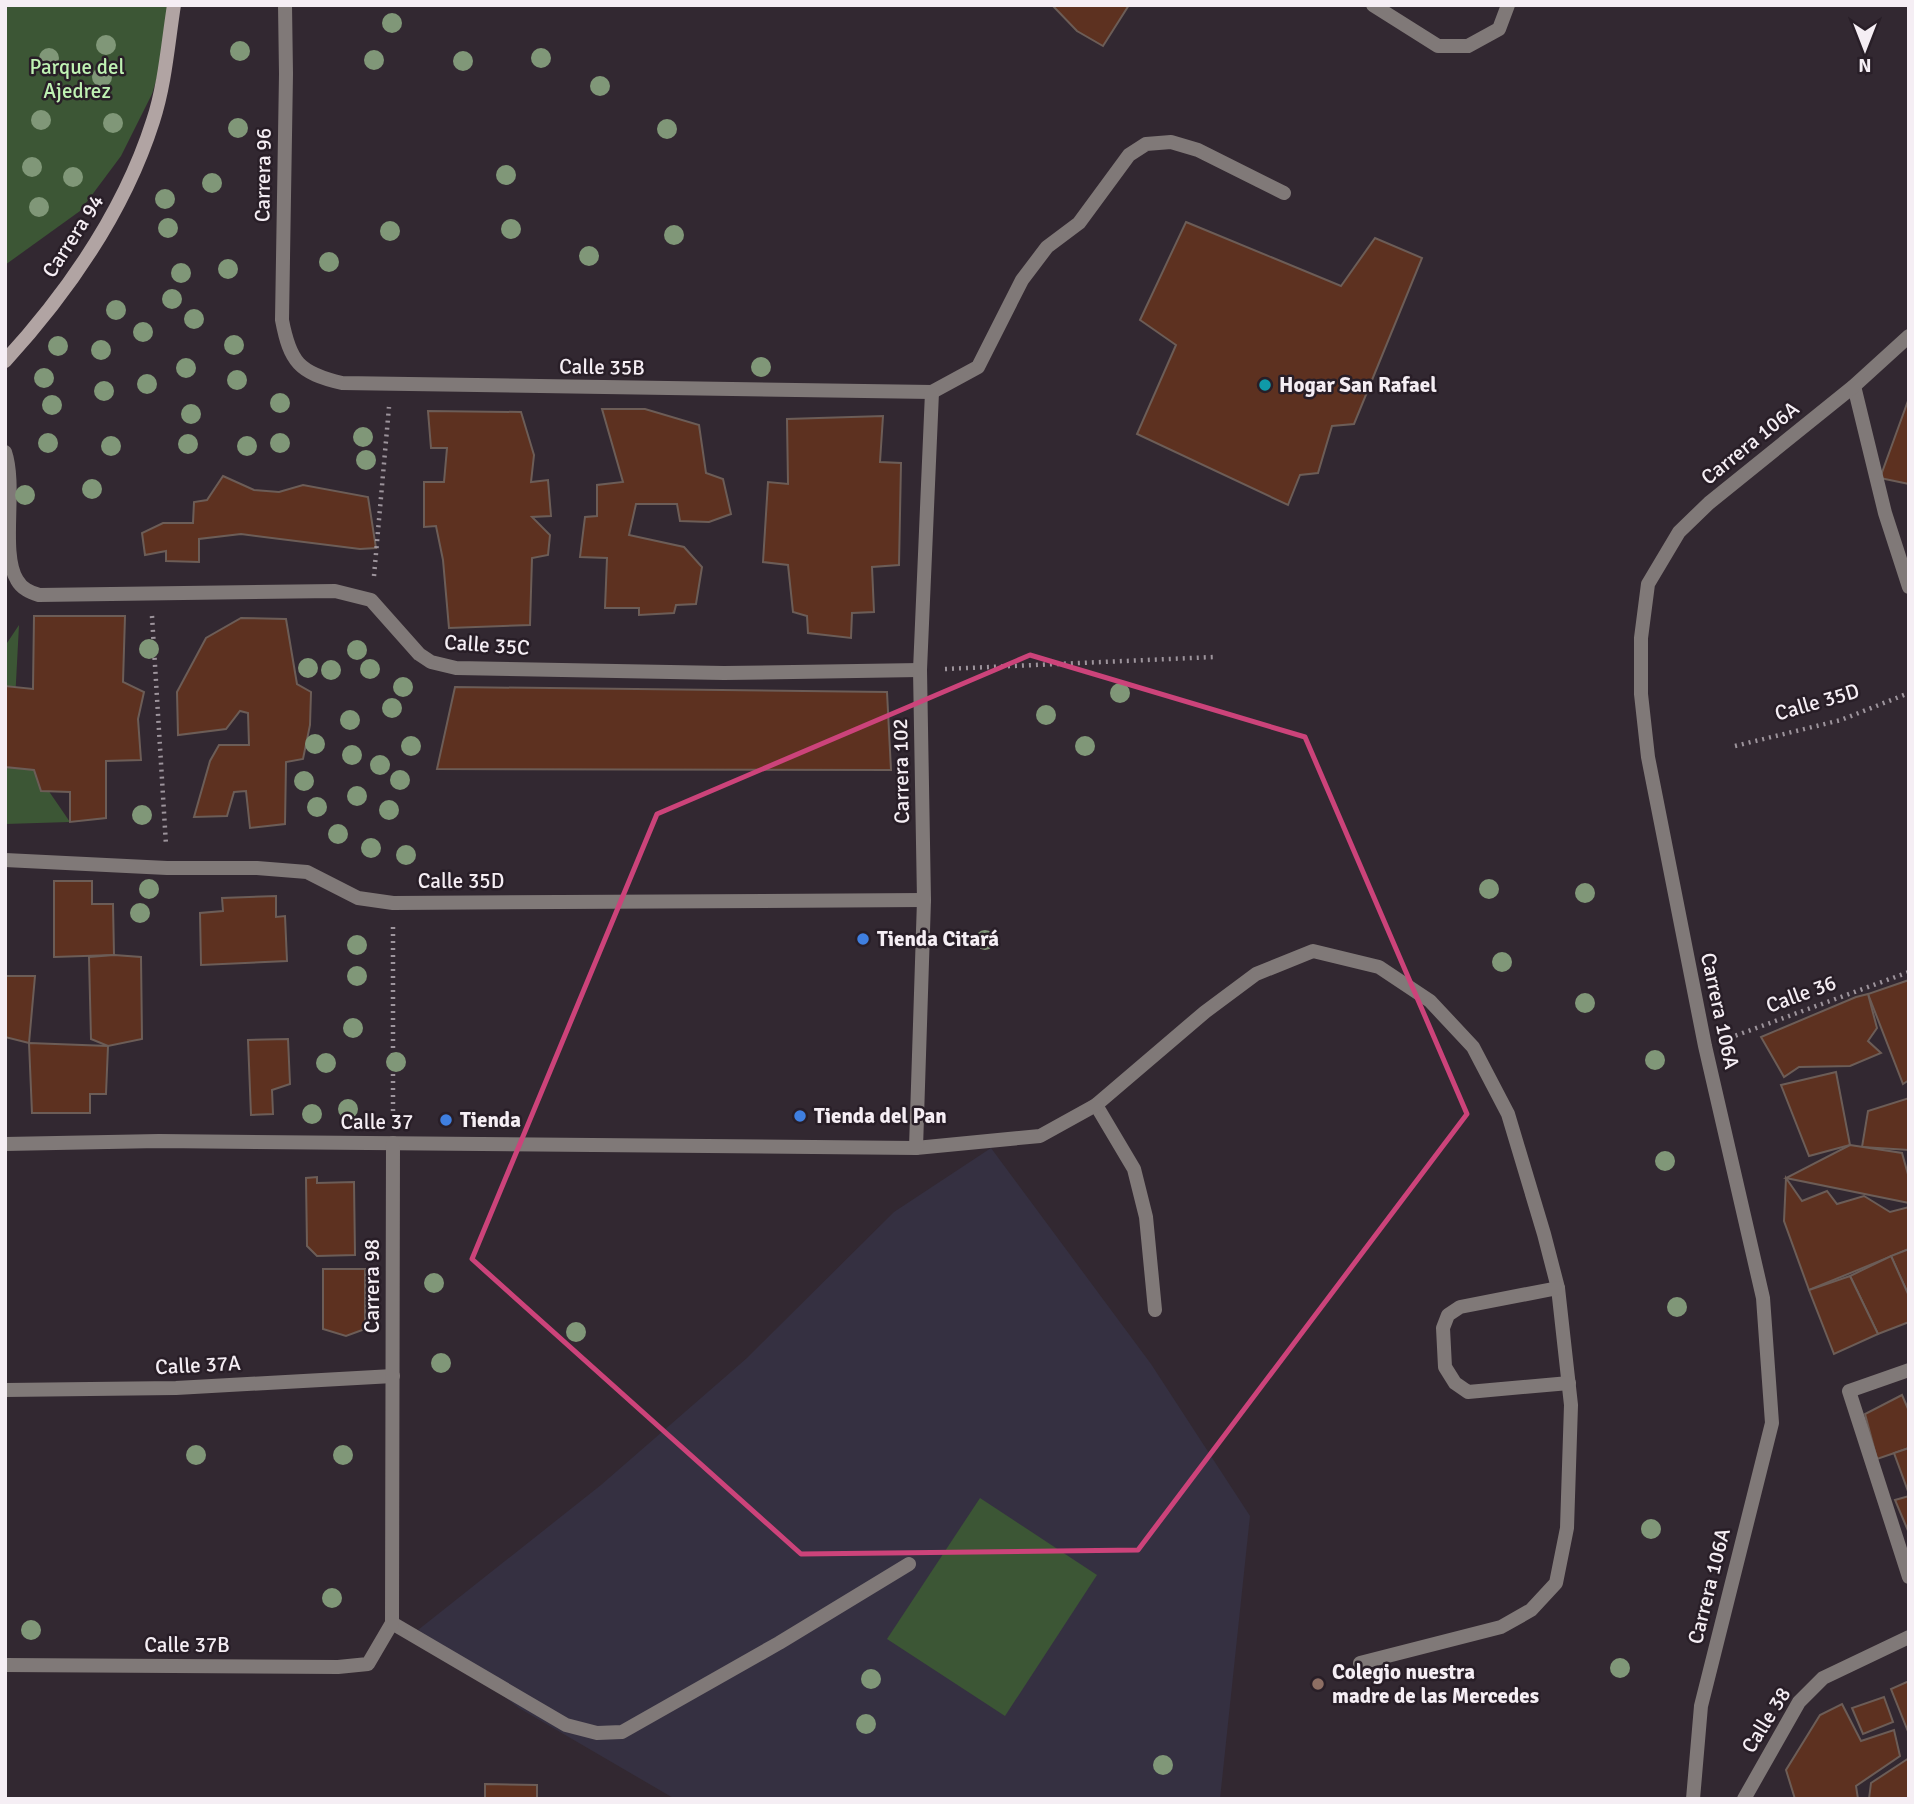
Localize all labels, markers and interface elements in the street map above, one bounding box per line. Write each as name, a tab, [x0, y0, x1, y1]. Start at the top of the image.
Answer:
north arrow	[1830, 14, 1900, 84]
text: N	[1858, 53, 1872, 77]
park label: Parque del Ajedrez	[29, 54, 125, 104]
street label: Carrera 96	[249, 128, 277, 222]
street label: Carrera 94	[36, 189, 110, 283]
street label: Calle 35B	[559, 353, 645, 381]
place label: Hogar San Rafael	[1279, 372, 1437, 398]
marker: Hogar San Rafael	[1257, 377, 1273, 393]
street label: Carrera 106A	[1696, 396, 1804, 490]
street label: Calle 35C	[443, 629, 531, 661]
street label: Calle 35D	[1772, 678, 1862, 726]
street label: Carrera 102	[887, 718, 915, 824]
street label: Calle 35D	[418, 868, 504, 894]
place label: Tienda Citará	[877, 926, 999, 952]
marker: Tienda Citará	[855, 931, 871, 947]
street label: Carrera 106A	[1695, 950, 1745, 1072]
street label: Calle 36	[1762, 969, 1840, 1019]
place label: Tienda del Pan	[814, 1103, 947, 1129]
place label: Tienda	[460, 1107, 521, 1133]
marker: Tienda del Pan	[792, 1108, 808, 1124]
street label: Calle 37	[341, 1109, 413, 1135]
marker: Tienda	[438, 1112, 454, 1128]
street label: Carrera 98	[359, 1239, 385, 1333]
street label: Calle 37A	[155, 1350, 242, 1380]
street label: Carrera 106A	[1682, 1525, 1736, 1647]
street label: Calle 37B	[144, 1632, 230, 1658]
place label: Colegio nuestra madre de las Mercedes	[1332, 1659, 1539, 1709]
marker: Colegio nuestra madre de las Mercedes	[1310, 1676, 1326, 1692]
street label: Calle 38	[1736, 1682, 1796, 1758]

